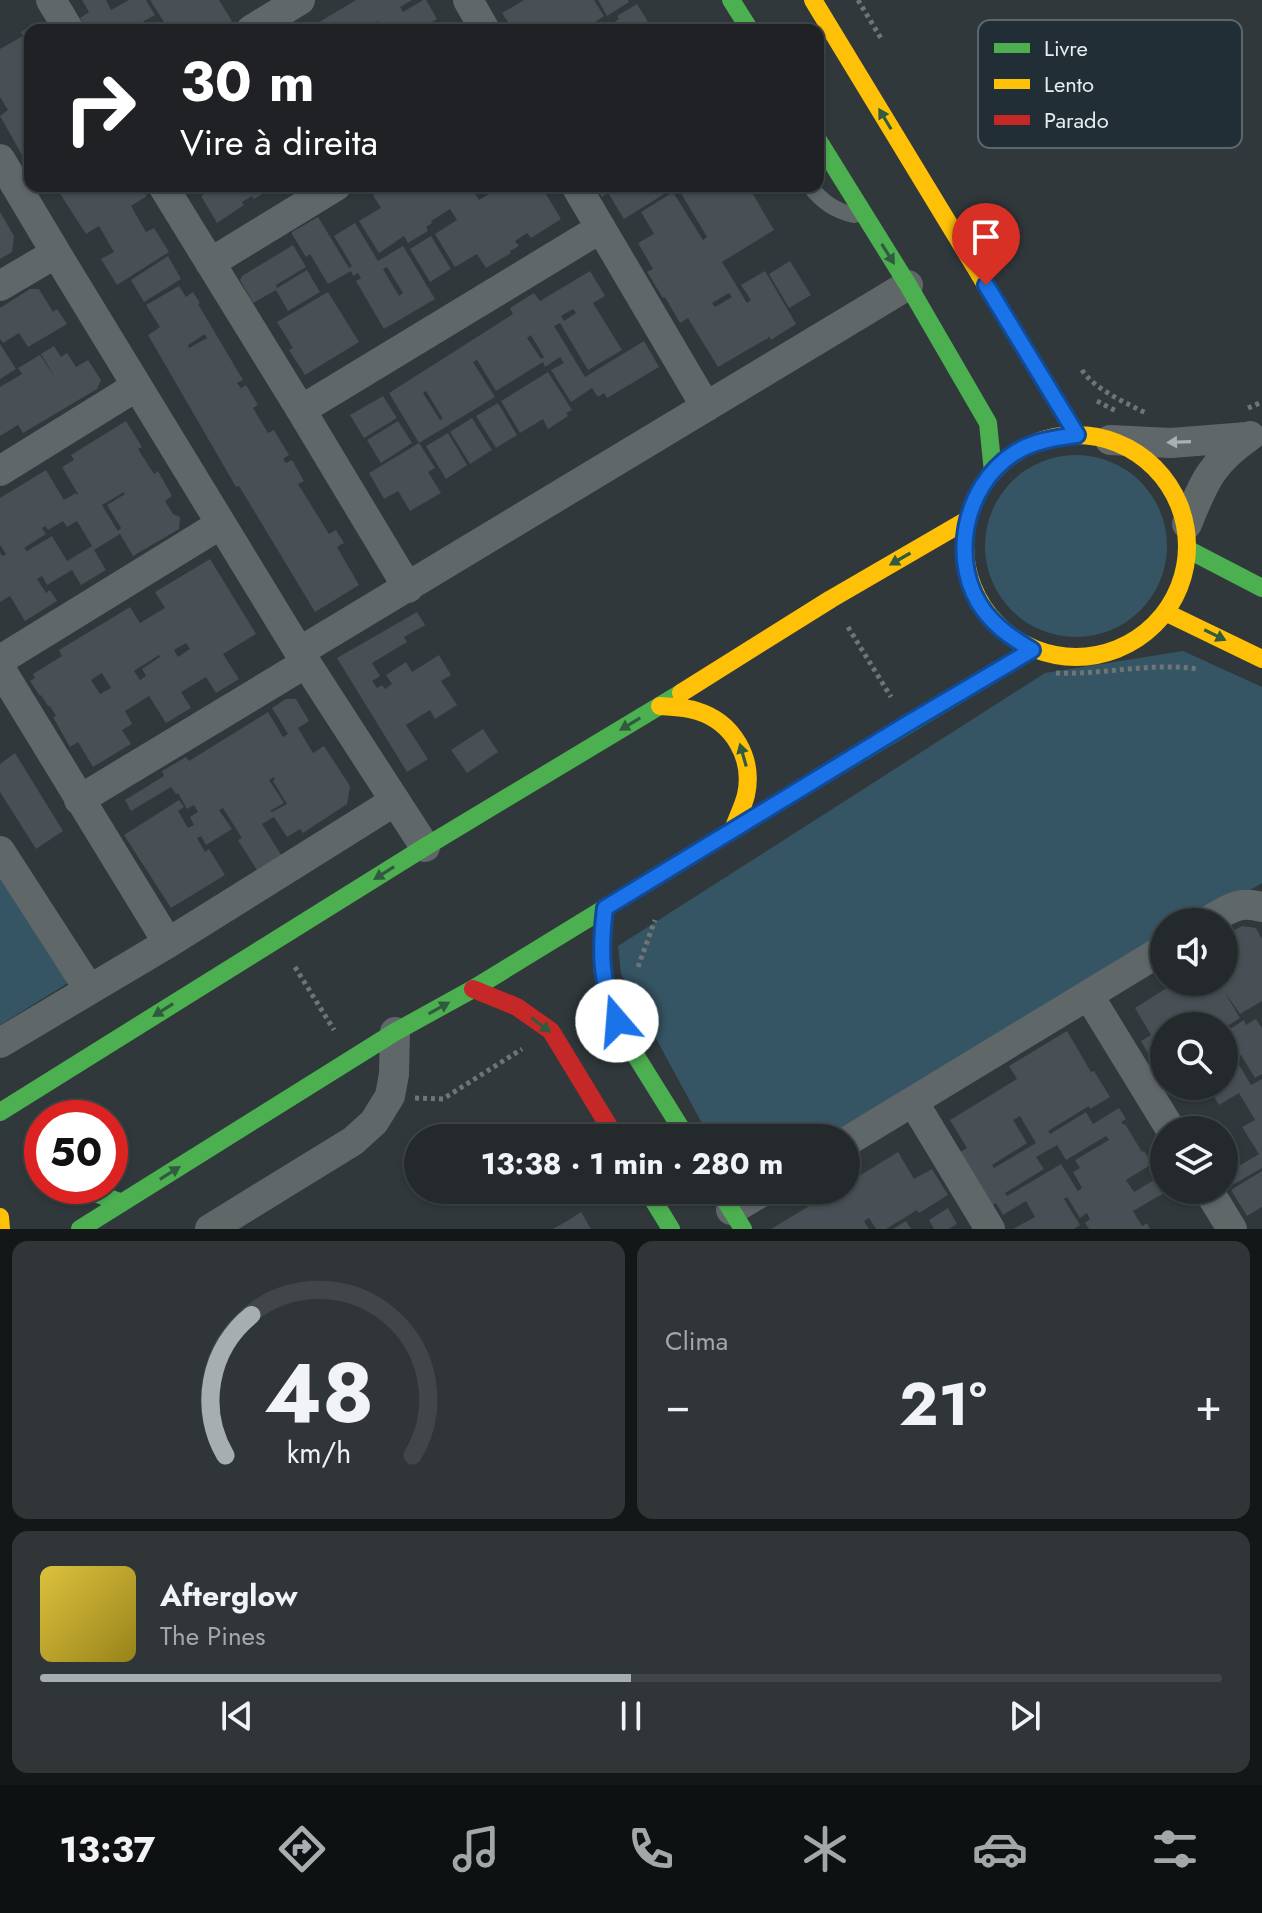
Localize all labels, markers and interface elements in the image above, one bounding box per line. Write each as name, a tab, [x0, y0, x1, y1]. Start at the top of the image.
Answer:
legend	[978, 20, 1242, 148]
text: Livre	[1044, 32, 1088, 64]
text: 30 m	[180, 41, 315, 122]
icon: right	[48, 56, 152, 160]
text: Lento	[1044, 68, 1094, 100]
text: Parado	[1044, 104, 1109, 136]
one-way arrow	[878, 108, 892, 130]
text: Vire à direita	[180, 116, 378, 168]
pin	[952, 203, 1020, 285]
icon: arrive	[964, 215, 1008, 259]
one-way arrow	[881, 243, 895, 265]
one-way arrow	[1166, 436, 1191, 449]
one-way arrow	[889, 552, 911, 566]
one-way arrow	[1203, 629, 1226, 642]
one-way arrow	[619, 717, 641, 731]
one-way arrow	[736, 742, 748, 767]
one-way arrow	[373, 865, 395, 879]
map controls	[1150, 908, 1238, 1204]
button: sound	[1150, 908, 1238, 996]
position arrow	[575, 979, 659, 1063]
one-way arrow	[428, 1001, 450, 1015]
one-way arrow	[152, 1003, 174, 1017]
button: search	[1150, 1012, 1238, 1100]
one-way arrow	[530, 1017, 552, 1033]
speed limit sign: 50	[24, 1100, 128, 1204]
button: layers	[1150, 1116, 1238, 1204]
text: 13:38 · 1 min · 280 m	[481, 1142, 783, 1185]
one-way arrow	[159, 1166, 181, 1180]
text: Clima	[665, 1322, 728, 1360]
text: 48	[263, 1333, 374, 1453]
text: 21°	[899, 1361, 987, 1448]
text: −	[665, 1373, 691, 1437]
text: +	[1195, 1373, 1222, 1437]
text: km/h	[286, 1432, 351, 1474]
text: Afterglow	[160, 1574, 297, 1617]
text: The Pines	[160, 1617, 265, 1655]
icon: previous	[215, 1694, 259, 1738]
icon: pause	[609, 1694, 653, 1738]
icon: next	[1003, 1694, 1047, 1738]
icon: directions	[274, 1821, 330, 1877]
icon: music	[448, 1821, 504, 1877]
icon: phone	[623, 1821, 679, 1877]
icon: climate	[797, 1821, 853, 1877]
icon: car	[972, 1821, 1028, 1877]
icon: filters	[1147, 1821, 1203, 1877]
text: 13:37	[59, 1823, 155, 1875]

